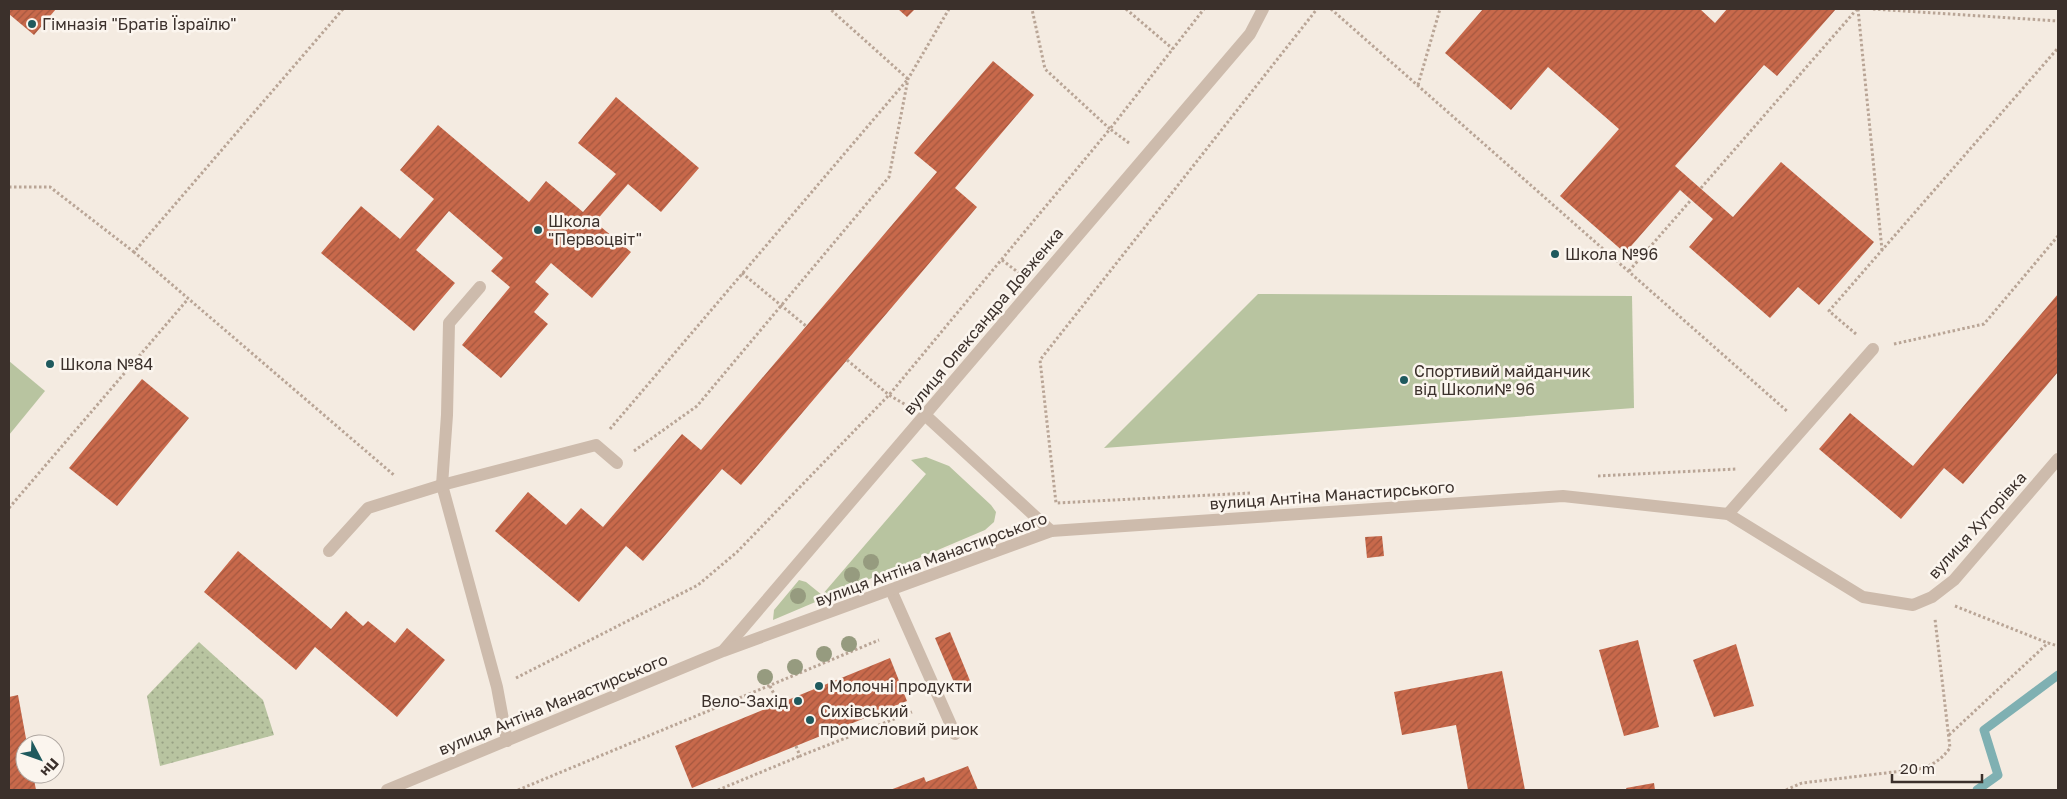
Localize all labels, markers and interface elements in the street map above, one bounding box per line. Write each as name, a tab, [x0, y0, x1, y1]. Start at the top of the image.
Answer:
place label: Гімназія "Братів Їзраїлю"	[42, 14, 237, 34]
marker: Гімназія "Братів Їзраїлю"	[26, 18, 38, 30]
place label: Школа "Первоцвіт"	[548, 211, 642, 249]
street label: вулиця Олександра Довженка	[899, 223, 1067, 419]
marker: Школа "Первоцвіт"	[532, 224, 544, 236]
place label: Школа №96	[1565, 244, 1658, 264]
marker: Школа №96	[1549, 248, 1561, 260]
place label: Школа №84	[60, 354, 153, 374]
marker: Школа №84	[44, 358, 56, 370]
place label: Спортивий майданчик від Школи№ 96	[1414, 361, 1591, 399]
marker: Спортивий майданчик від Школи№ 96	[1398, 374, 1410, 386]
street label: вулиця Хуторівка	[1924, 467, 2030, 583]
street label: вулиця Антіна Манастирського	[1209, 476, 1455, 514]
street label: вулиця Антіна Манастирського	[812, 508, 1050, 610]
street label: вулиця Антіна Манастирського	[436, 649, 670, 759]
place label: Молочні продукти	[829, 676, 972, 696]
marker: Молочні продукти	[813, 680, 825, 692]
place label: Вело-Захід	[701, 691, 788, 711]
marker: Вело-Захід	[792, 695, 804, 707]
place label: Сихівський промисловий ринок	[820, 701, 979, 739]
marker: Сихівський промисловий ринок	[804, 714, 816, 726]
north arrow	[15, 734, 65, 784]
scale bar	[1892, 752, 1982, 784]
text: Пн	[38, 755, 63, 781]
text: 20 m	[1900, 759, 1935, 777]

